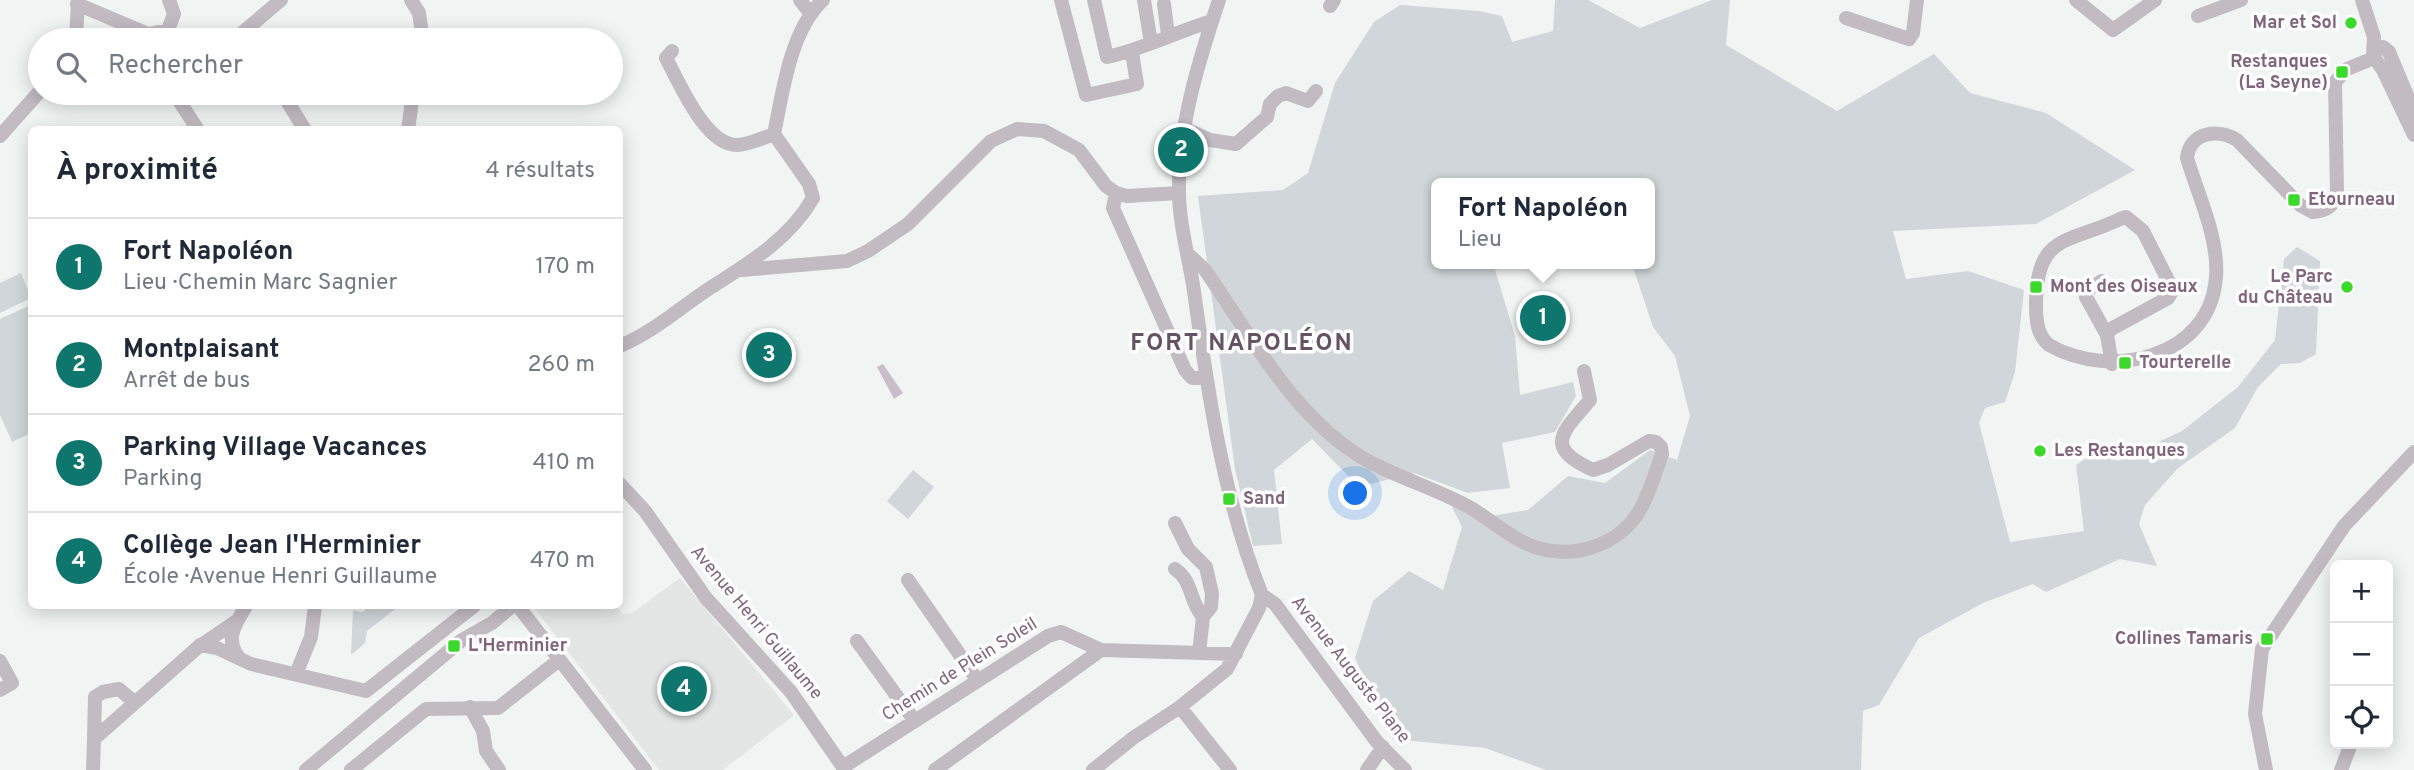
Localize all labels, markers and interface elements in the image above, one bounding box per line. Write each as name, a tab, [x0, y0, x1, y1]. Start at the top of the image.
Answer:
place label: Mar et Sol	[2253, 12, 2337, 35]
marker: Mar et Sol	[2343, 15, 2359, 31]
search box	[28, 28, 623, 105]
icon: search	[52, 48, 90, 86]
text: Rechercher	[108, 50, 243, 83]
place label: Restanques (La Seyne)	[2230, 51, 2328, 95]
marker: Restanques (La Seyne)	[2334, 64, 2350, 80]
pin: 2	[1158, 124, 1204, 176]
text: À proximité	[56, 153, 218, 190]
text: 4 résultats	[486, 157, 595, 186]
popup	[1431, 178, 1655, 269]
place label: Etourneau	[2308, 189, 2396, 212]
marker: Etourneau	[2286, 192, 2302, 208]
text: Fort Napoléon	[1458, 193, 1628, 226]
text: Lieu	[1458, 226, 1502, 255]
text: Fort Napoléon	[123, 236, 293, 269]
text: 1	[74, 253, 84, 282]
text: 170 m	[536, 253, 595, 282]
place label: Le Parc du Château	[2238, 266, 2333, 310]
text: Lieu · Chemin Marc Sagnier	[123, 269, 397, 298]
place label: Mont des Oiseaux	[2050, 276, 2198, 299]
marker: Mont des Oiseaux	[2028, 279, 2044, 295]
marker: Le Parc du Château	[2339, 279, 2355, 295]
pin: 1	[1520, 292, 1566, 344]
district label: FORT NAPOLÉON	[1130, 327, 1354, 359]
pin: 3	[746, 329, 792, 381]
text: Montplaisant	[123, 334, 280, 367]
text: 2	[72, 351, 86, 380]
text: 260 m	[528, 351, 595, 380]
place label: Tourterelle	[2139, 352, 2231, 375]
marker: Tourterelle	[2117, 355, 2133, 371]
text: Arrêt de bus	[123, 367, 250, 396]
text: Parking Village Vacances	[123, 432, 427, 465]
place label: Les Restanques	[2054, 440, 2185, 463]
marker: Les Restanques	[2032, 443, 2048, 459]
text: 3	[72, 449, 86, 478]
text: 410 m	[532, 449, 595, 478]
text: Parking	[123, 465, 203, 494]
your location	[1338, 476, 1372, 510]
place label: Sand	[1243, 488, 1285, 511]
marker: Sand	[1221, 491, 1237, 507]
text: Collège Jean l'Herminier	[123, 530, 421, 563]
street label: Avenue Henri Guillaume	[685, 541, 827, 705]
text: 4	[72, 547, 86, 576]
text: 470 m	[530, 547, 595, 576]
map controls	[2330, 560, 2393, 749]
button: +	[2330, 560, 2393, 623]
text: École · Avenue Henri Guillaume	[123, 563, 437, 592]
street label: Avenue Auguste Plane	[1285, 592, 1415, 748]
street label: Chemin de Plein Soleil	[878, 613, 1042, 727]
button: −	[2330, 623, 2393, 686]
place label: Collines Tamaris	[2115, 628, 2253, 651]
marker: Collines Tamaris	[2259, 631, 2275, 647]
place label: L'Herminier	[468, 635, 568, 658]
marker: L'Herminier	[446, 638, 462, 654]
pin: 4	[661, 663, 707, 715]
button: locate	[2330, 686, 2393, 749]

